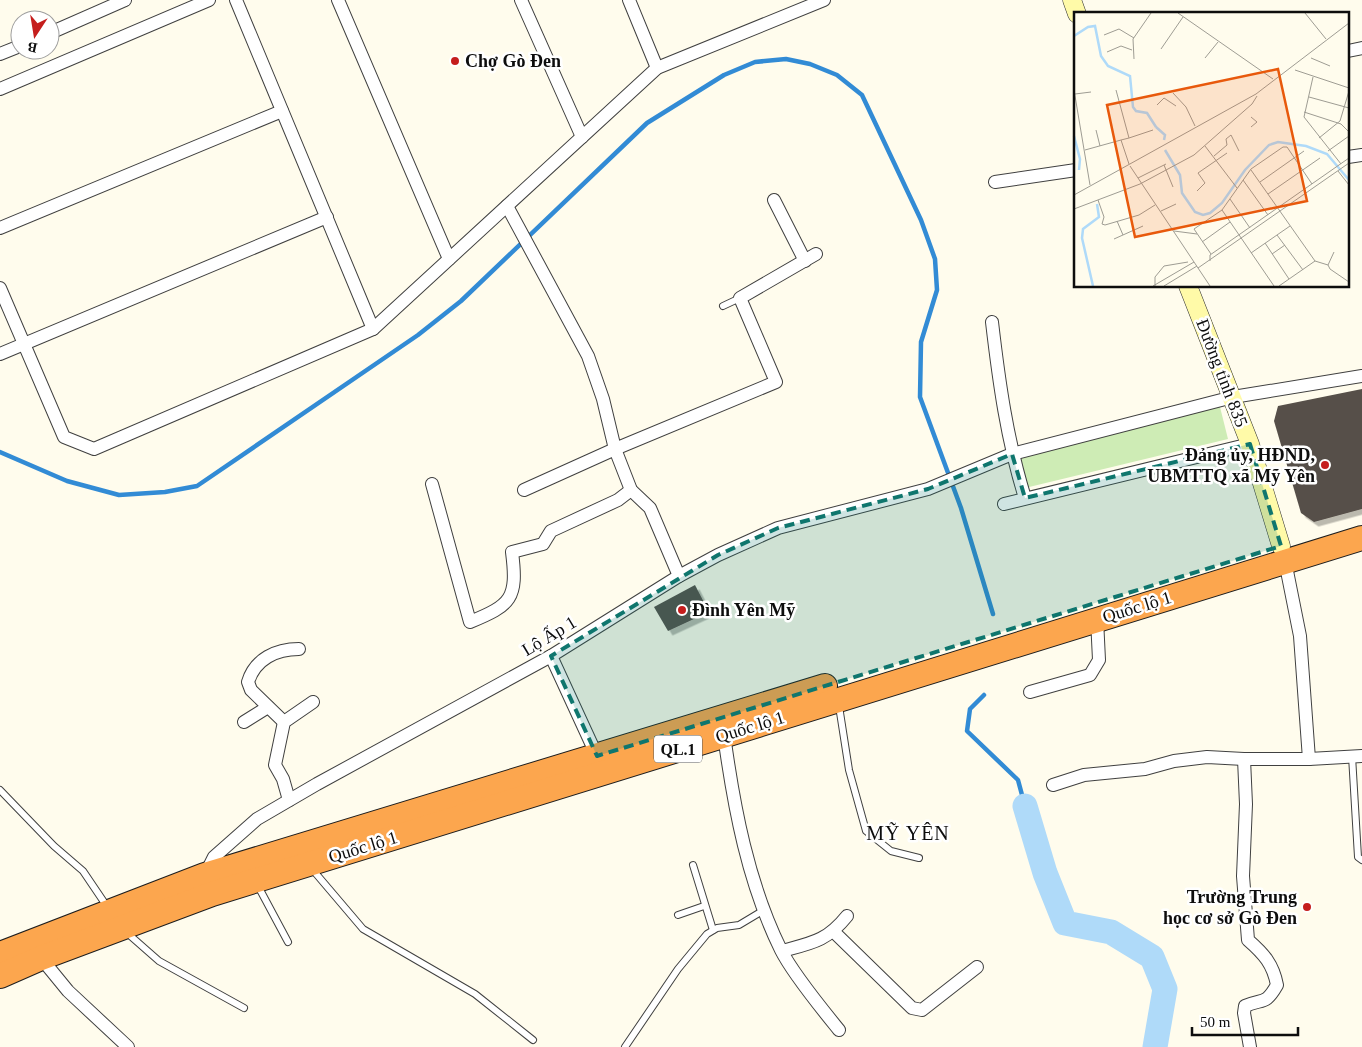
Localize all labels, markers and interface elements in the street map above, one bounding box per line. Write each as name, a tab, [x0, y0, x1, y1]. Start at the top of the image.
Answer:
north arrow	[10, 10, 60, 60]
inset map	[1074, 12, 1350, 288]
text: B	[26, 39, 39, 56]
place label: Chợ Gò Đen	[465, 51, 561, 71]
marker: Chợ Gò Đen	[449, 55, 461, 67]
street label: Đường tỉnh 835	[1192, 316, 1252, 430]
place label: Đảng ủy, HĐND, UBMTTQ xã Mỹ Yên	[1147, 445, 1315, 486]
marker: Đảng ủy, HĐND, UBMTTQ xã Mỹ Yên	[1319, 459, 1331, 471]
street label: Quốc lộ 1	[1100, 587, 1174, 627]
place label: Đình Yên Mỹ	[692, 600, 795, 620]
marker: Đình Yên Mỹ	[676, 604, 688, 616]
street label: Lộ Ấp 1	[518, 611, 580, 660]
street label: Quốc lộ 1	[713, 707, 787, 747]
road number: QL.1	[654, 736, 702, 762]
district label: MỸ YÊN	[866, 821, 950, 844]
street label: Quốc lộ 1	[326, 827, 400, 867]
place label: Trường Trung học cơ sở Gò Đen	[1163, 887, 1297, 928]
marker: Trường Trung học cơ sở Gò Đen	[1301, 901, 1313, 913]
scale bar	[1192, 1004, 1298, 1036]
text: 50 m	[1200, 1014, 1231, 1030]

